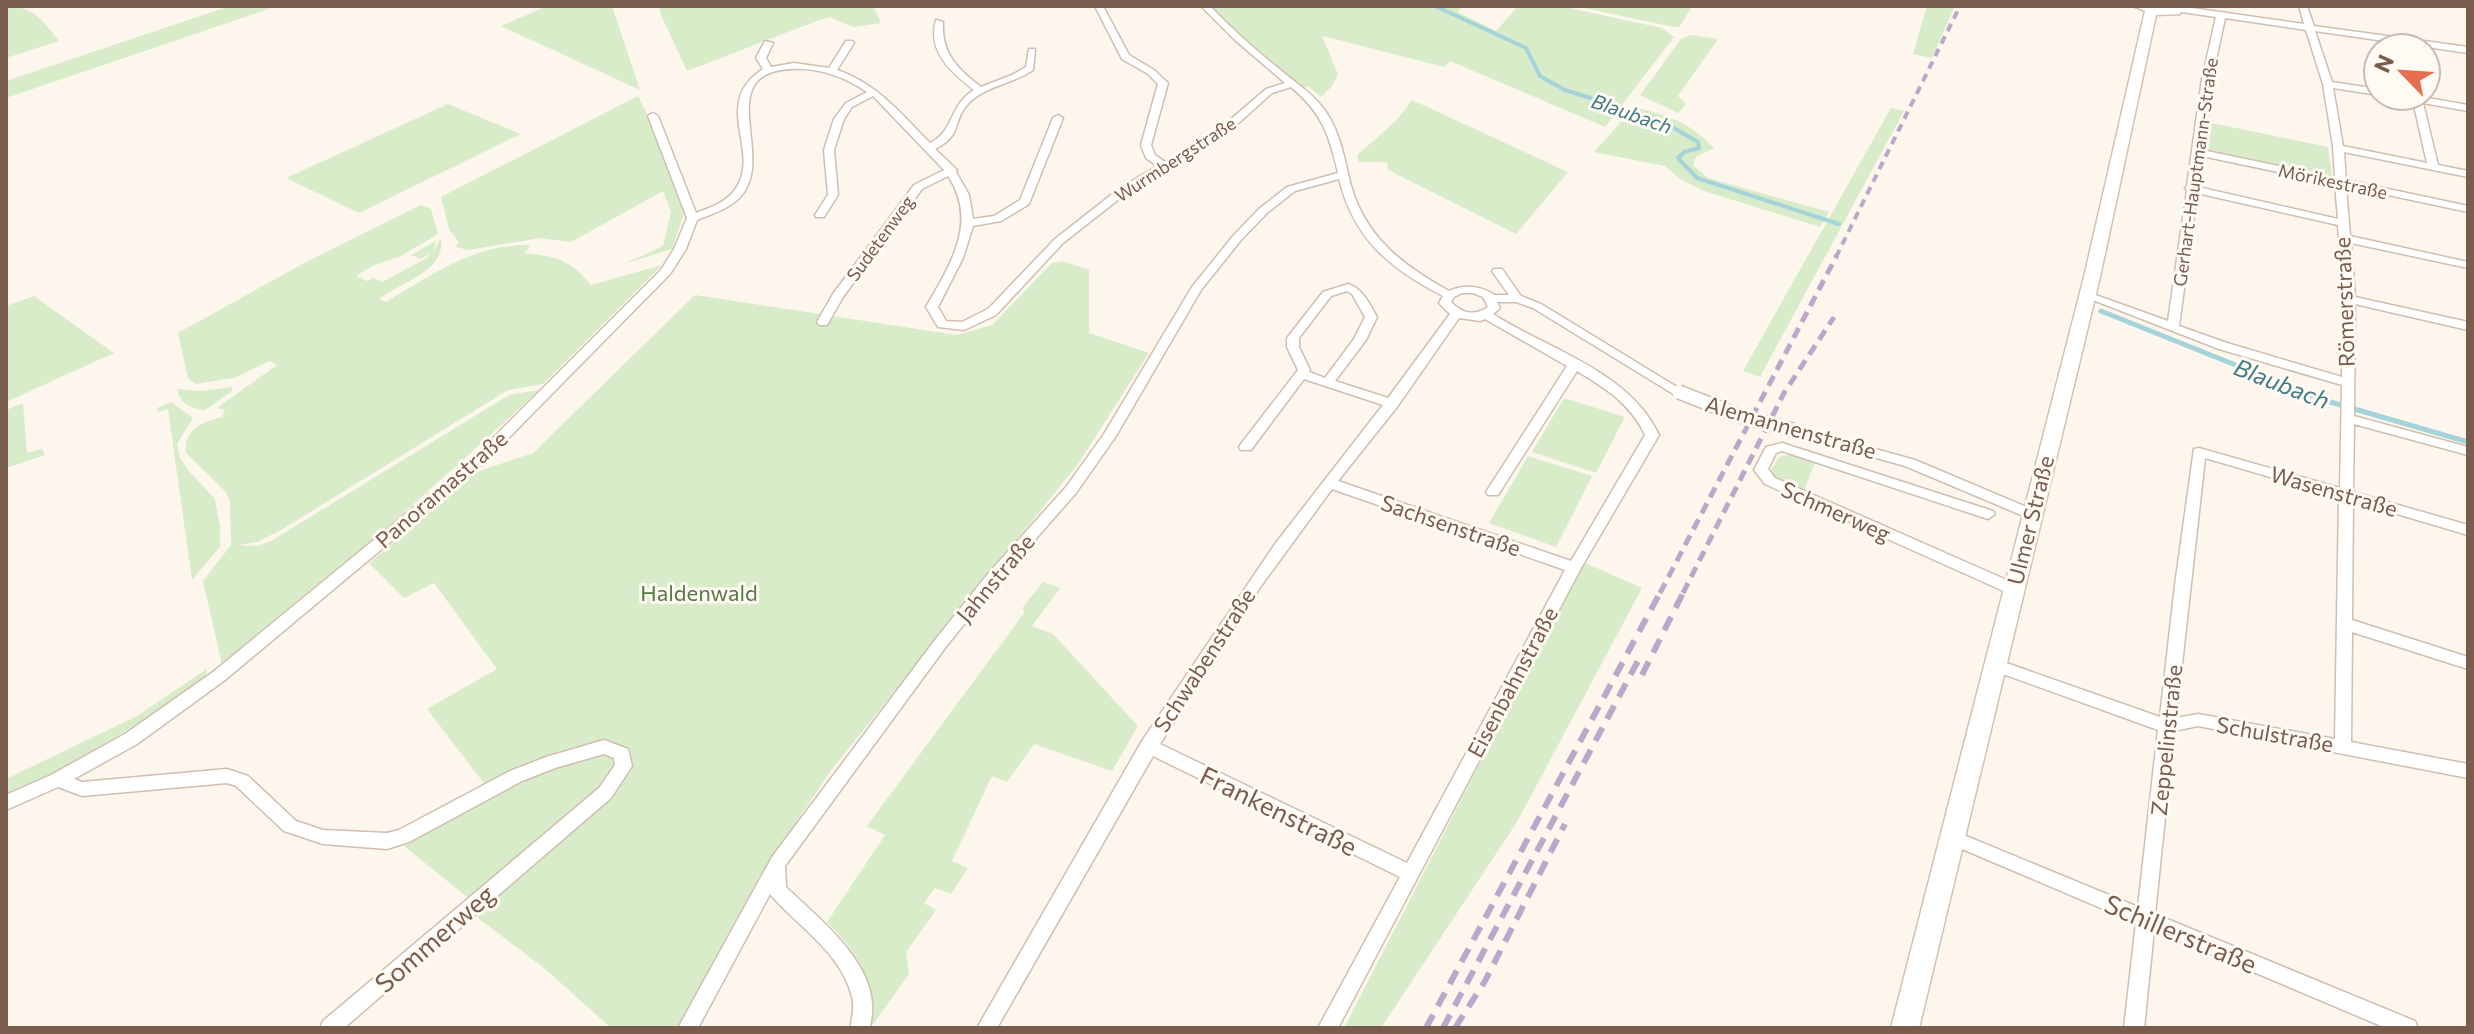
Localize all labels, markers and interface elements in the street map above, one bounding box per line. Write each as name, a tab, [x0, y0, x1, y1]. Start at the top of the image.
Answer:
north arrow	[2362, 32, 2442, 112]
text: N	[2368, 50, 2399, 77]
street label: Gerhart-Hauptmann-Straße	[2168, 56, 2222, 288]
water label: Blaubach	[1589, 88, 1675, 138]
street label: Wurmbergstraße	[1110, 112, 1240, 206]
street label: Mörikestraße	[2276, 159, 2390, 203]
street label: Sudetenweg	[842, 191, 919, 285]
street label: Römerstraße	[2328, 236, 2360, 368]
water label: Blaubach	[2230, 352, 2334, 414]
street label: Alemannenstraße	[1702, 390, 1880, 464]
street label: Panoramastraße	[370, 424, 512, 554]
street label: Ulmer Straße	[2001, 453, 2059, 587]
street label: Wasenstraße	[2267, 460, 2401, 522]
street label: Schmerweg	[1777, 475, 1895, 547]
street label: Sachsenstraße	[1378, 488, 1524, 562]
street label: Jahnstraße	[950, 528, 1040, 628]
park label: Haldenwald	[640, 579, 758, 606]
street label: Schwabenstraße	[1147, 583, 1261, 737]
street label: Eisenbahnstraße	[1461, 602, 1563, 762]
street label: Zeppelinstraße	[2145, 663, 2187, 817]
street label: Schulstraße	[2214, 710, 2336, 758]
street label: Frankenstraße	[1195, 759, 1363, 861]
street label: Sommerweg	[368, 878, 500, 998]
street label: Schillerstraße	[2100, 887, 2262, 979]

